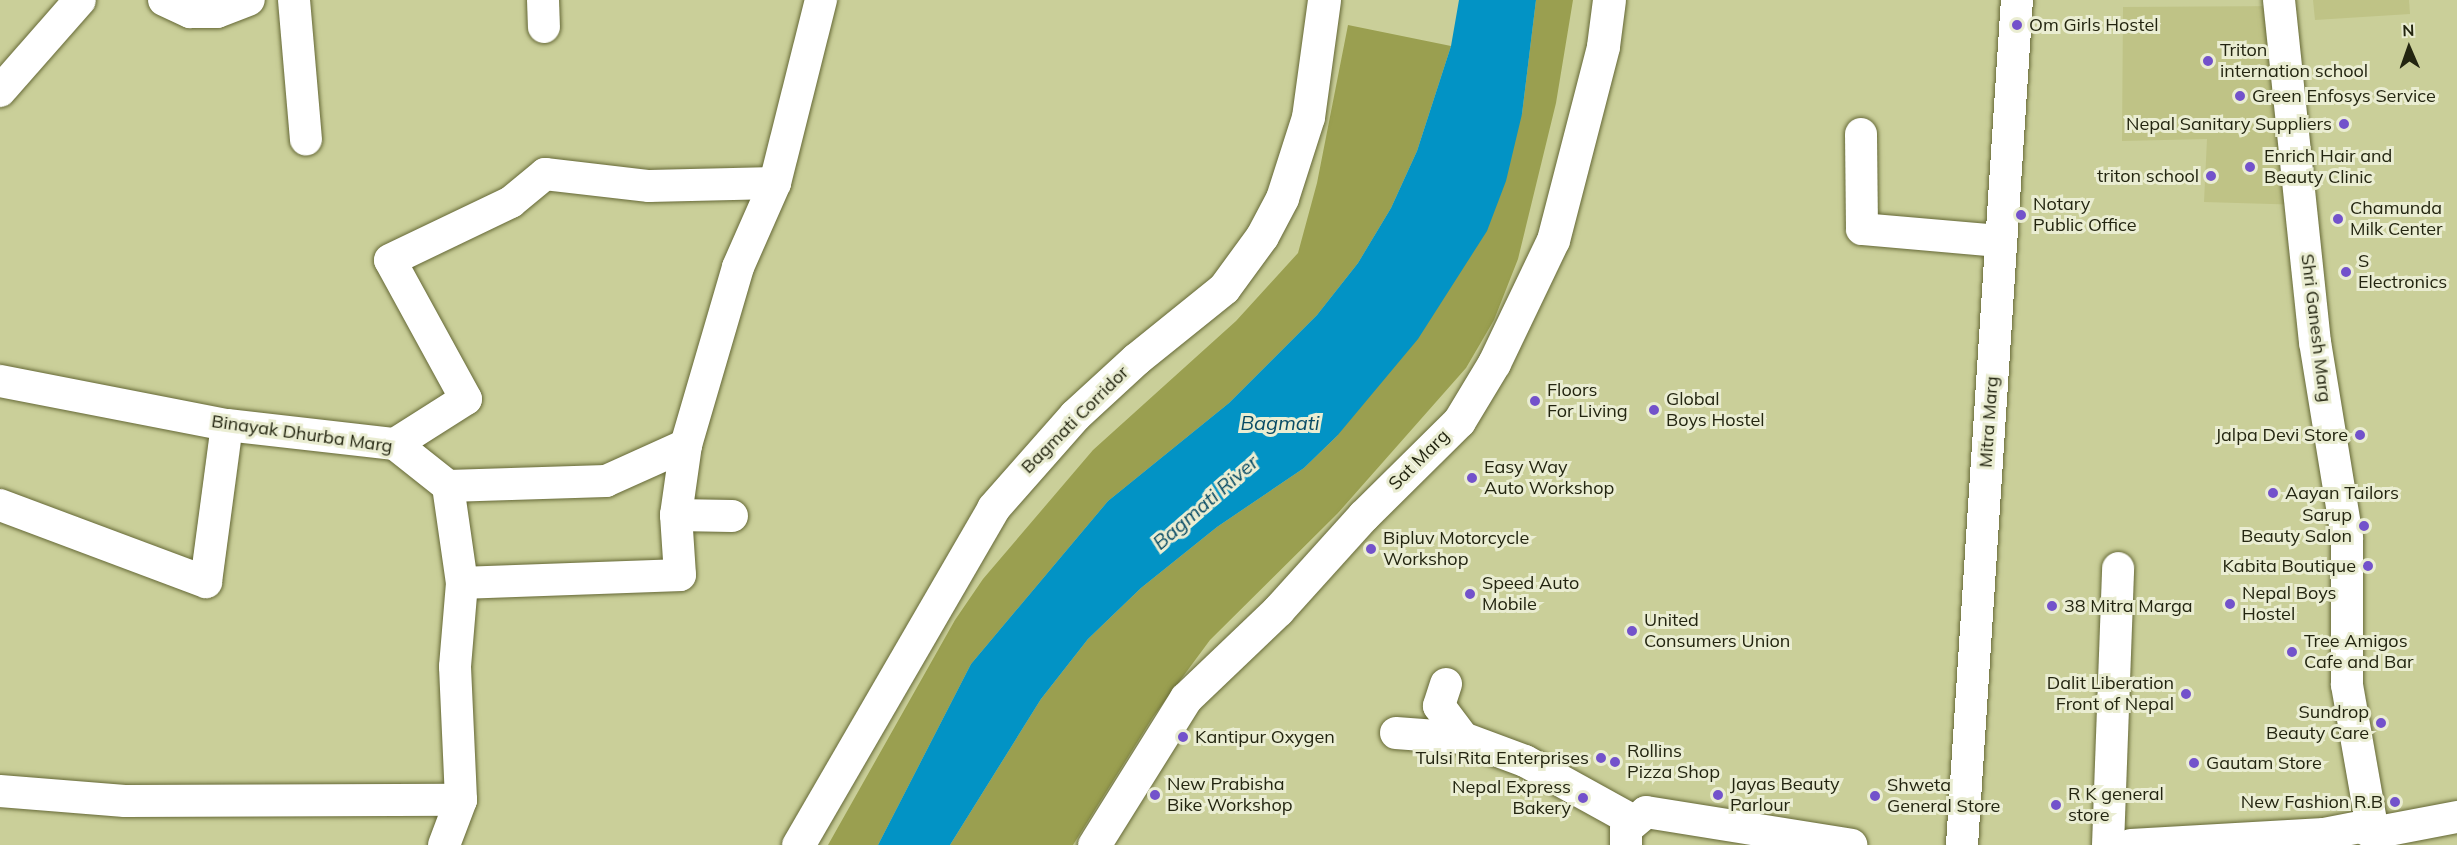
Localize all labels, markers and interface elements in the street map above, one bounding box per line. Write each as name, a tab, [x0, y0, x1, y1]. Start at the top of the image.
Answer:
place label: Om Girls Hostel	[2029, 14, 2158, 36]
marker: Om Girls Hostel	[2010, 18, 2024, 32]
north arrow	[2379, 18, 2439, 78]
text: N	[2402, 20, 2415, 40]
place label: Triton internation school	[2220, 40, 2368, 82]
marker: Triton internation school	[2201, 54, 2215, 68]
place label: Green Enfosys Service	[2252, 85, 2436, 107]
marker: Green Enfosys Service	[2233, 89, 2247, 103]
place label: Nepal Sanitary Suppliers	[2126, 113, 2332, 135]
marker: Nepal Sanitary Suppliers	[2337, 117, 2351, 131]
place label: Enrich Hair and Beauty Clinic	[2264, 146, 2392, 188]
marker: Enrich Hair and Beauty Clinic	[2241, 158, 2259, 176]
place label: triton school	[2097, 165, 2199, 187]
marker: triton school	[2204, 169, 2218, 183]
place label: Notary Public Office	[2033, 194, 2137, 236]
place label: Chamunda Milk Center	[2350, 198, 2443, 240]
marker: Notary Public Office	[2014, 208, 2028, 222]
marker: Chamunda Milk Center	[2331, 212, 2345, 226]
place label: S Electronics	[2358, 251, 2447, 294]
street label: Shri Ganesh Marg	[2296, 253, 2336, 403]
marker: S Electronics	[2339, 265, 2353, 279]
street label: Bagmati Corridor	[1017, 362, 1133, 478]
street label: Mitra Marg	[1975, 376, 2003, 468]
place label: Floors For Living	[1547, 380, 1628, 422]
place label: Global Boys Hostel	[1666, 389, 1765, 432]
marker: Floors For Living	[1528, 394, 1542, 408]
marker: Global Boys Hostel	[1647, 403, 1661, 417]
water label: Bagmati	[1241, 410, 1319, 434]
street label: Binayak Dhurba Marg	[210, 411, 394, 457]
place label: Jalpa Devi Store	[2215, 424, 2348, 446]
street label: Sat Marg	[1384, 425, 1454, 495]
marker: Jalpa Devi Store	[2353, 428, 2367, 442]
water label: Bagmati River	[1148, 450, 1262, 554]
place label: Easy Way Auto Workshop	[1484, 457, 1614, 500]
marker: Easy Way Auto Workshop	[1465, 471, 1479, 485]
place label: Aayan Tailors	[2285, 482, 2399, 504]
marker: Aayan Tailors	[2266, 486, 2280, 500]
place label: Sarup Beauty Salon	[2241, 505, 2352, 548]
marker: Sarup Beauty Salon	[2357, 519, 2371, 533]
place label: Bipluv Motorcycle Workshop	[1383, 528, 1529, 570]
marker: Bipluv Motorcycle Workshop	[1364, 542, 1378, 556]
place label: Kabita Boutique	[2222, 555, 2356, 577]
marker: Kabita Boutique	[2361, 559, 2375, 573]
place label: Speed Auto Mobile	[1482, 573, 1579, 616]
place label: Nepal Boys Hostel	[2242, 583, 2337, 626]
marker: Speed Auto Mobile	[1463, 587, 1477, 601]
place label: 38 Mitra Marga	[2064, 595, 2193, 617]
marker: Nepal Boys Hostel	[2223, 597, 2237, 611]
marker: 38 Mitra Marga	[2045, 599, 2059, 613]
place label: United Consumers Union	[1644, 610, 1790, 652]
marker: United Consumers Union	[1625, 624, 1639, 638]
place label: Tree Amigos Cafe and Bar	[2304, 631, 2414, 674]
marker: Tree Amigos Cafe and Bar	[2285, 645, 2299, 659]
place label: Dalit Liberation Front of Nepal	[2047, 673, 2174, 716]
marker: Dalit Liberation Front of Nepal	[2179, 687, 2193, 701]
place label: Sundrop Beauty Care	[2266, 702, 2369, 744]
marker: Sundrop Beauty Care	[2374, 716, 2388, 730]
place label: Kantipur Oxygen	[1195, 726, 1335, 748]
marker: Kantipur Oxygen	[1176, 730, 1190, 744]
place label: Rollins Pizza Shop	[1627, 741, 1720, 783]
place label: Tulsi Rita Enterprises	[1415, 747, 1589, 769]
marker: Tulsi Rita Enterprises	[1594, 751, 1608, 765]
place label: Gautam Store	[2206, 752, 2322, 774]
marker: Rollins Pizza Shop	[1608, 755, 1622, 769]
marker: Gautam Store	[2187, 756, 2201, 770]
place label: New Prabisha Bike Workshop	[1167, 774, 1292, 816]
place label: Jayas Beauty Parlour	[1730, 774, 1840, 816]
place label: Shweta General Store	[1887, 775, 2000, 818]
place label: Nepal Express Bakery	[1452, 777, 1571, 820]
place label: R K general store	[2068, 784, 2164, 826]
marker: New Prabisha Bike Workshop	[1148, 788, 1162, 802]
marker: Jayas Beauty Parlour	[1711, 788, 1725, 802]
marker: Shweta General Store	[1868, 789, 1882, 803]
marker: Nepal Express Bakery	[1576, 791, 1590, 805]
place label: New Fashion R.B	[2241, 791, 2383, 813]
marker: New Fashion R.B	[2388, 795, 2402, 809]
marker: R K general store	[2049, 798, 2063, 812]

